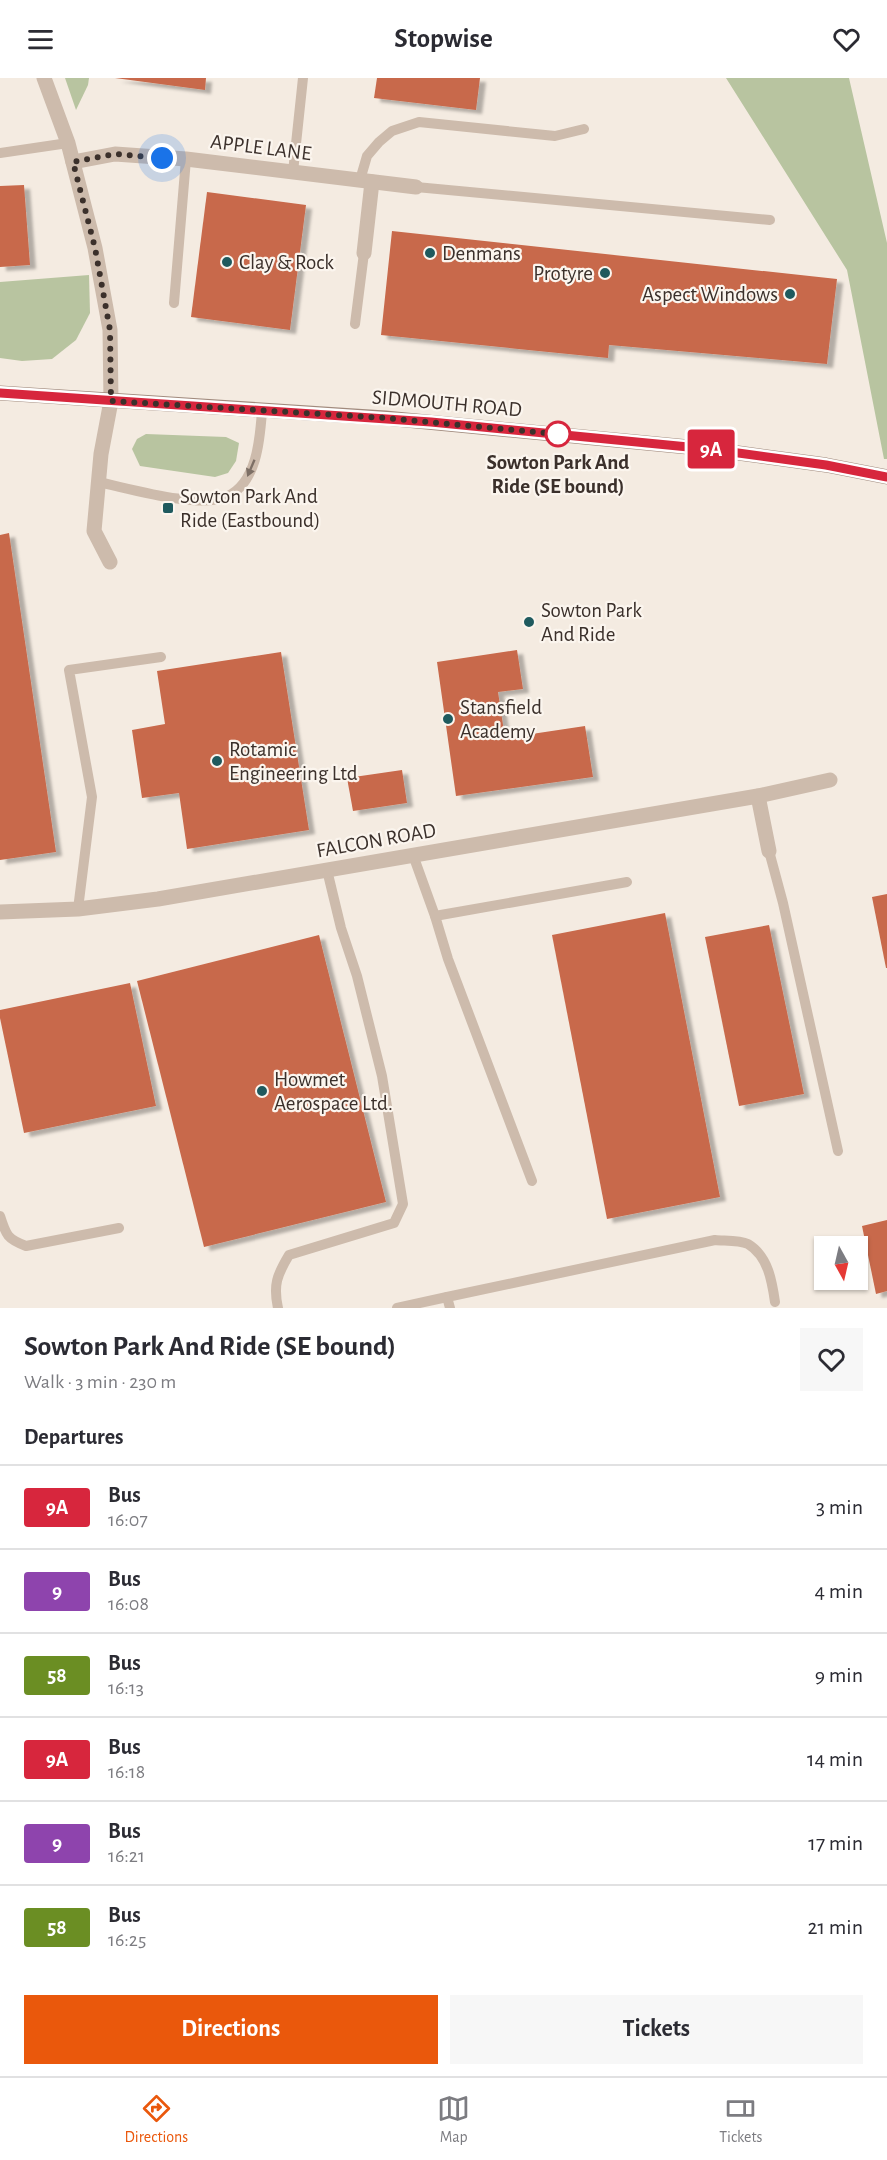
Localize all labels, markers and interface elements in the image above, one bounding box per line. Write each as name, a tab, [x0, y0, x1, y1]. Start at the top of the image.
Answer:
icon: menu	[24, 23, 57, 56]
icon: heart	[830, 23, 863, 56]
text: Stopwise	[394, 25, 493, 52]
street label: APPLE LANE	[209, 131, 313, 164]
your location	[147, 143, 177, 173]
place label: Denmans	[442, 243, 521, 264]
marker: Denmans	[423, 246, 437, 260]
place label: Clay & Rock	[239, 252, 334, 273]
marker: Clay & Rock	[220, 255, 234, 269]
place label: Protyre	[533, 263, 593, 284]
marker: Protyre	[598, 266, 612, 280]
place label: Aspect Windows	[642, 284, 778, 305]
marker: Aspect Windows	[783, 287, 797, 301]
street label: SIDMOUTH ROAD	[371, 386, 523, 421]
marker: Sowton Park And Ride (SE bound)	[545, 421, 571, 447]
line badge: 9A	[684, 430, 738, 469]
text: 9A	[700, 439, 722, 460]
place label: Sowton Park And Ride (SE bound)	[487, 452, 629, 497]
one-way arrow	[246, 459, 256, 477]
place label: Sowton Park And Ride (Eastbound)	[180, 486, 320, 531]
marker: Sowton Park And Ride (Eastbound)	[161, 501, 175, 515]
place label: Sowton Park And Ride	[541, 600, 642, 645]
marker: Sowton Park And Ride	[522, 615, 536, 629]
place label: Stansfield Academy	[460, 697, 542, 742]
marker: Stansfield Academy	[441, 712, 455, 726]
place label: Rotamic Engineering Ltd	[229, 739, 358, 784]
marker: Rotamic Engineering Ltd	[210, 754, 224, 768]
street label: FALCON ROAD	[315, 820, 437, 861]
place label: Howmet Aerospace Ltd.	[274, 1069, 393, 1114]
marker: Howmet Aerospace Ltd.	[255, 1084, 269, 1098]
north arrow	[814, 1236, 868, 1290]
map controls	[814, 1236, 868, 1290]
button: heart	[800, 1328, 863, 1391]
text: Sowton Park And Ride (SE bound)	[24, 1333, 396, 1361]
text: Walk · 3 min · 230 m	[24, 1372, 176, 1392]
text: Departures	[24, 1426, 124, 1448]
text: Bus	[108, 1484, 141, 1506]
text: 3 min	[816, 1496, 863, 1518]
text: 9A	[46, 1497, 68, 1518]
text: 16:07	[108, 1510, 148, 1530]
text: Bus	[108, 1568, 141, 1590]
text: 4 min	[815, 1580, 863, 1602]
text: 9	[52, 1581, 62, 1602]
text: 16:08	[108, 1594, 149, 1614]
text: Bus	[108, 1652, 141, 1674]
text: 9 min	[815, 1664, 863, 1686]
text: 58	[47, 1665, 67, 1686]
text: 16:13	[108, 1678, 144, 1698]
text: Bus	[108, 1736, 141, 1758]
text: 14 min	[807, 1748, 863, 1770]
text: 9A	[46, 1749, 68, 1770]
text: 16:18	[108, 1762, 145, 1782]
text: Bus	[108, 1820, 141, 1842]
text: 17 min	[808, 1832, 863, 1854]
text: 9	[52, 1833, 62, 1854]
text: 16:21	[108, 1846, 145, 1866]
text: Bus	[108, 1904, 141, 1926]
text: 21 min	[808, 1916, 863, 1938]
text: 58	[47, 1917, 67, 1938]
text: 16:25	[108, 1930, 146, 1950]
button: Directions	[24, 1995, 438, 2064]
button: Tickets	[450, 1995, 863, 2064]
tab: Directions	[124, 2092, 188, 2147]
tab: Map	[437, 2092, 470, 2147]
tab: Tickets	[719, 2092, 762, 2147]

